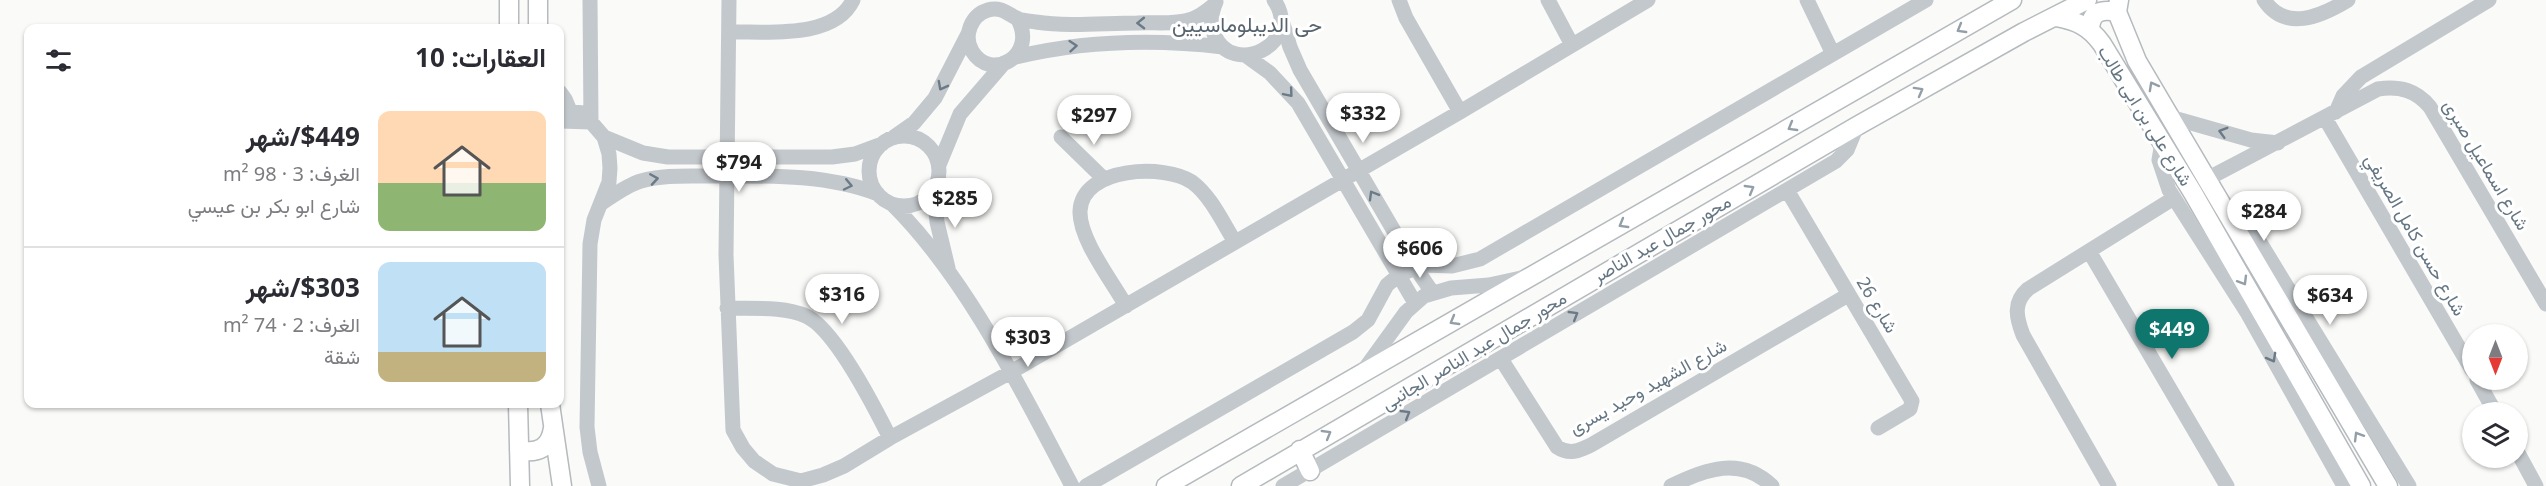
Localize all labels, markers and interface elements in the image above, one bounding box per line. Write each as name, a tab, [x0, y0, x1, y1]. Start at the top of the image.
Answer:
district label: حى الديبلوماسيين	[1172, 10, 1322, 38]
one-way arrow	[1136, 16, 1145, 29]
one-way arrow	[1957, 22, 1967, 33]
text: العقارات: 10	[415, 39, 546, 75]
one-way arrow	[1068, 40, 1078, 53]
street label: شارع على بن ابى طالب	[2092, 41, 2199, 191]
icon: filters	[42, 44, 75, 77]
one-way arrow	[938, 80, 949, 90]
one-way arrow	[2149, 82, 2160, 93]
one-way arrow	[1282, 86, 1293, 97]
one-way arrow	[1913, 87, 1923, 99]
pin: $332	[1327, 93, 1399, 144]
pin: $297	[1058, 95, 1130, 146]
street label: شارع اسماعيل صبرى	[2437, 95, 2535, 235]
text: $332	[1340, 99, 1386, 126]
text: $297	[1071, 101, 1117, 128]
text: $449/شهر	[246, 118, 360, 154]
one-way arrow	[1788, 119, 1798, 131]
one-way arrow	[2219, 127, 2229, 139]
icon: home	[426, 135, 498, 207]
pin: $794	[703, 142, 775, 193]
text: $794	[716, 148, 762, 175]
street label: شارع حسن كامل الصريفي	[2356, 149, 2472, 322]
text: الغرف: 3 · 98 m²	[223, 160, 360, 187]
one-way arrow	[649, 173, 659, 186]
one-way arrow	[843, 177, 853, 190]
pin: $285	[919, 178, 991, 229]
text: $285	[932, 184, 978, 211]
one-way arrow	[1744, 184, 1754, 196]
street label: محور جمال عبد الناصر	[1587, 189, 1735, 288]
one-way arrow	[1369, 191, 1380, 201]
pin: $284	[2228, 191, 2300, 242]
text: شارع ابو بكر بن عيسي	[188, 192, 360, 219]
text: $284	[2241, 197, 2287, 224]
one-way arrow	[1619, 217, 1629, 228]
pin: $606	[1384, 228, 1456, 279]
text: $606	[1397, 234, 1443, 261]
text: $303/شهر	[246, 269, 360, 305]
street label: شارع 26	[1851, 272, 1904, 338]
pin: $316	[806, 274, 878, 325]
one-way arrow	[2236, 275, 2248, 285]
pin: $634	[2294, 275, 2366, 326]
text: $316	[819, 280, 865, 307]
text: $634	[2307, 281, 2353, 308]
street label: محور جمال عبد الناصر الجانبى	[1377, 285, 1570, 415]
icon: home	[426, 286, 498, 358]
pin: $449	[2136, 309, 2208, 360]
one-way arrow	[1568, 310, 1578, 322]
text: الغرف: 2 · 74 m²	[223, 311, 360, 338]
one-way arrow	[1450, 314, 1460, 325]
text: $449	[2149, 315, 2195, 342]
pin: $303	[992, 317, 1064, 368]
text: $303	[1005, 323, 1051, 350]
north arrow	[2462, 324, 2528, 390]
map controls	[2462, 324, 2528, 468]
street label: شارع الشهيد وحيد يسرى	[1565, 333, 1731, 440]
text: شقة	[324, 343, 360, 370]
one-way arrow	[2265, 352, 2276, 363]
button: layers	[2462, 402, 2528, 468]
one-way arrow	[1400, 410, 1410, 421]
one-way arrow	[1321, 430, 1331, 441]
one-way arrow	[2354, 432, 2365, 442]

